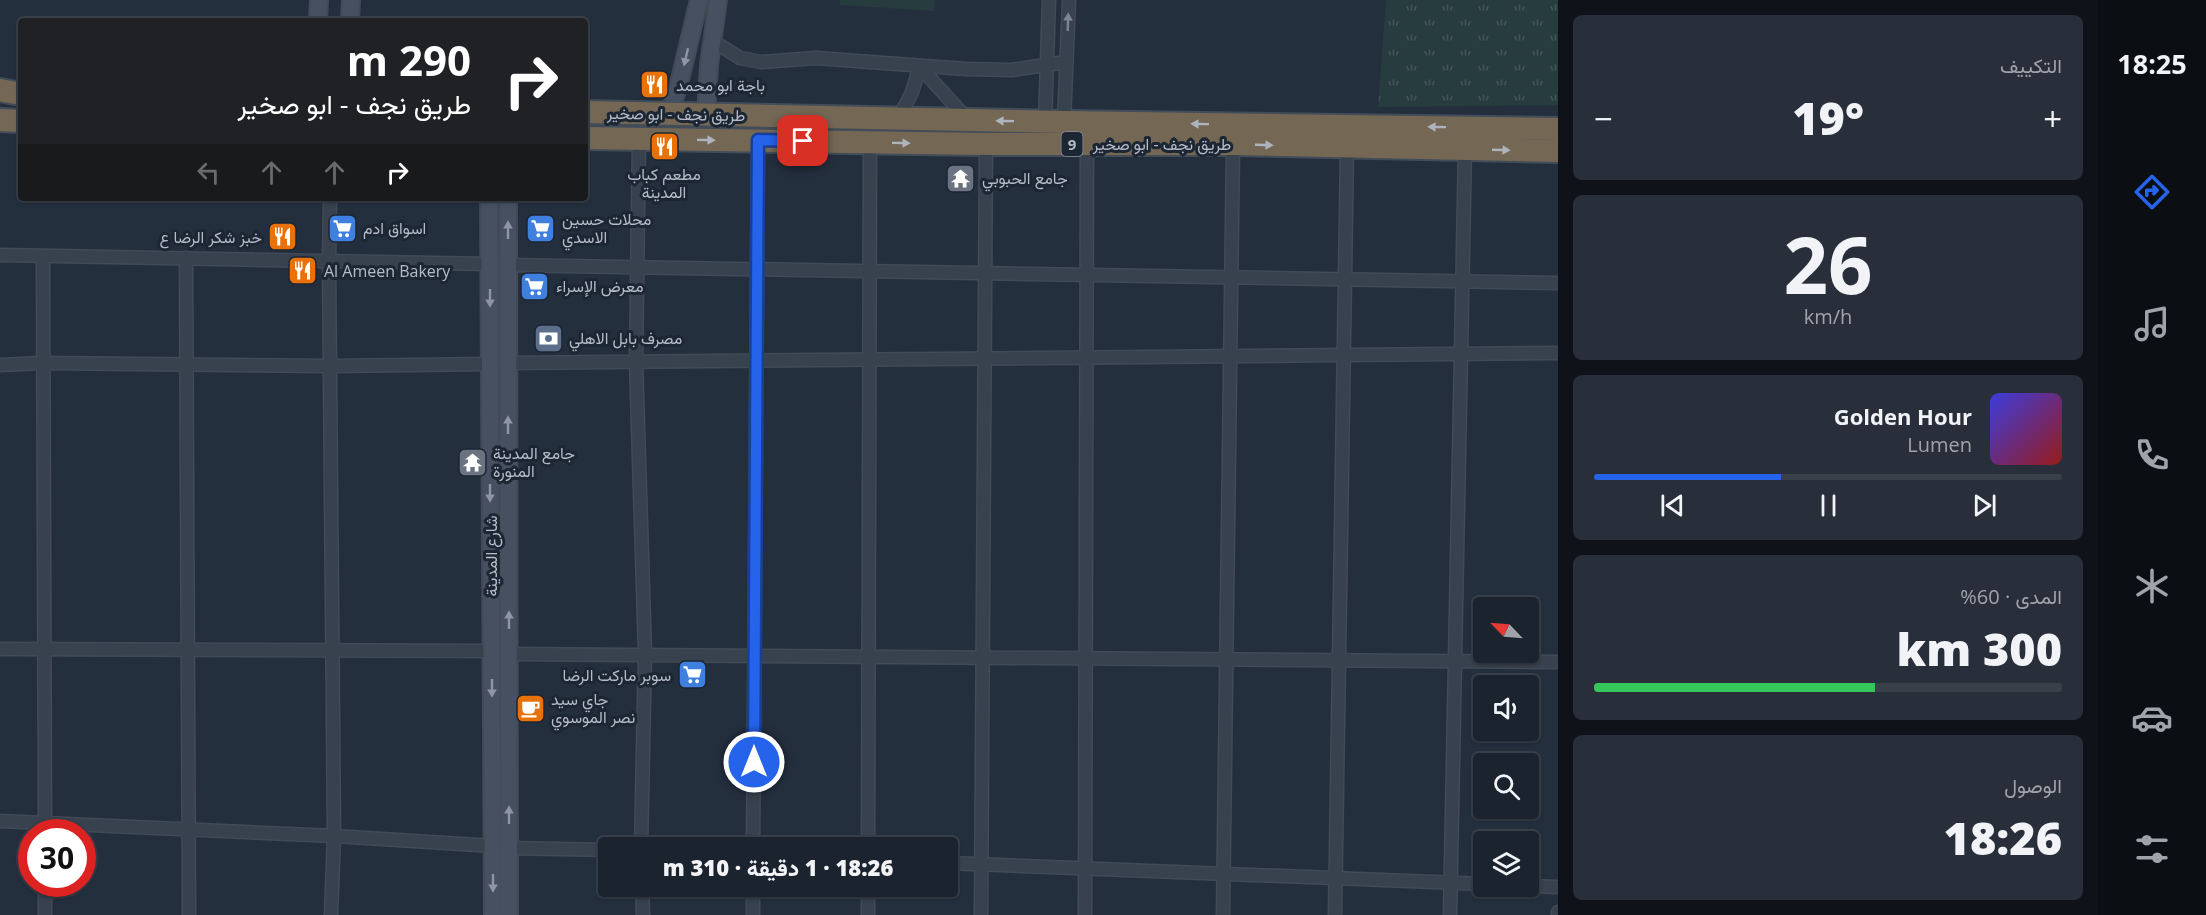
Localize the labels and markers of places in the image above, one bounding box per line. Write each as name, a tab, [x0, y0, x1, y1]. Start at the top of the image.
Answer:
restaurant icon: باجة ابو محمد	[639, 69, 671, 101]
place label: باجة ابو محمد	[676, 74, 765, 96]
pin	[777, 115, 828, 166]
restaurant icon: مطعم كباب المدينة	[648, 130, 680, 162]
temple icon: جامع الحبوبي	[945, 162, 977, 194]
place label: مطعم كباب المدينة	[627, 163, 701, 203]
place label: جامع الحبوبي	[982, 167, 1068, 192]
place label: محلات حسين الاسدي	[562, 208, 651, 251]
supermarket icon: اسواق ادم	[326, 212, 358, 244]
supermarket icon: محلات حسين الاسدي	[525, 212, 557, 244]
place label: اسواق ادم	[363, 217, 426, 239]
restaurant icon: خبز شكر الرضا ع	[267, 221, 299, 253]
place label: خبز شكر الرضا ع	[159, 226, 262, 249]
restaurant icon: Al Ameen Bakery	[287, 255, 319, 287]
place label: Al Ameen Bakery	[324, 260, 451, 282]
supermarket icon: معرض الإسراء	[519, 270, 551, 302]
place label: معرض الإسراء	[556, 275, 643, 297]
bank icon: مصرف بابل الاهلي	[532, 322, 564, 354]
place label: مصرف بابل الاهلي	[569, 327, 682, 352]
place label: جامع المدينة المنورة	[493, 442, 575, 482]
temple icon: جامع المدينة المنورة	[456, 446, 488, 478]
supermarket icon: سوبر ماركت الرضا	[676, 659, 708, 691]
place label: سوبر ماركت الرضا	[563, 664, 671, 686]
place label: جاي سيد نصر الموسوي	[551, 688, 635, 731]
cafe icon: جاي سيد نصر الموسوي	[514, 692, 546, 724]

